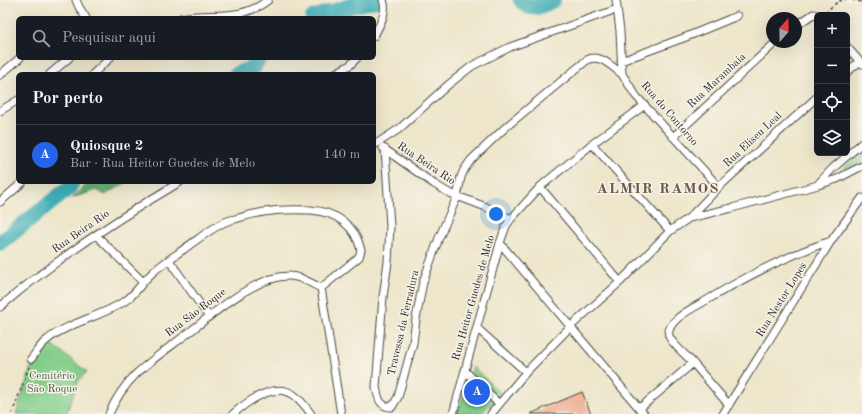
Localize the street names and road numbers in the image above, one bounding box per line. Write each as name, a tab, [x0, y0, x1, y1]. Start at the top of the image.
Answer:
street label: Rua Marambaia	[686, 51, 749, 111]
street label: Rua do Contorno	[638, 80, 700, 148]
street label: Rua Eliseu Leal	[722, 110, 784, 170]
street label: Rua Beira Rio	[395, 141, 457, 187]
street label: Rua Beira Rio	[50, 208, 112, 256]
street label: Rua Heitor Guedes de Melo	[451, 234, 497, 362]
street label: Rua Nestor Lopes	[755, 261, 810, 339]
street label: Travessa da Ferradura	[387, 269, 422, 377]
street label: Rua Sâo Roque	[164, 287, 228, 339]

